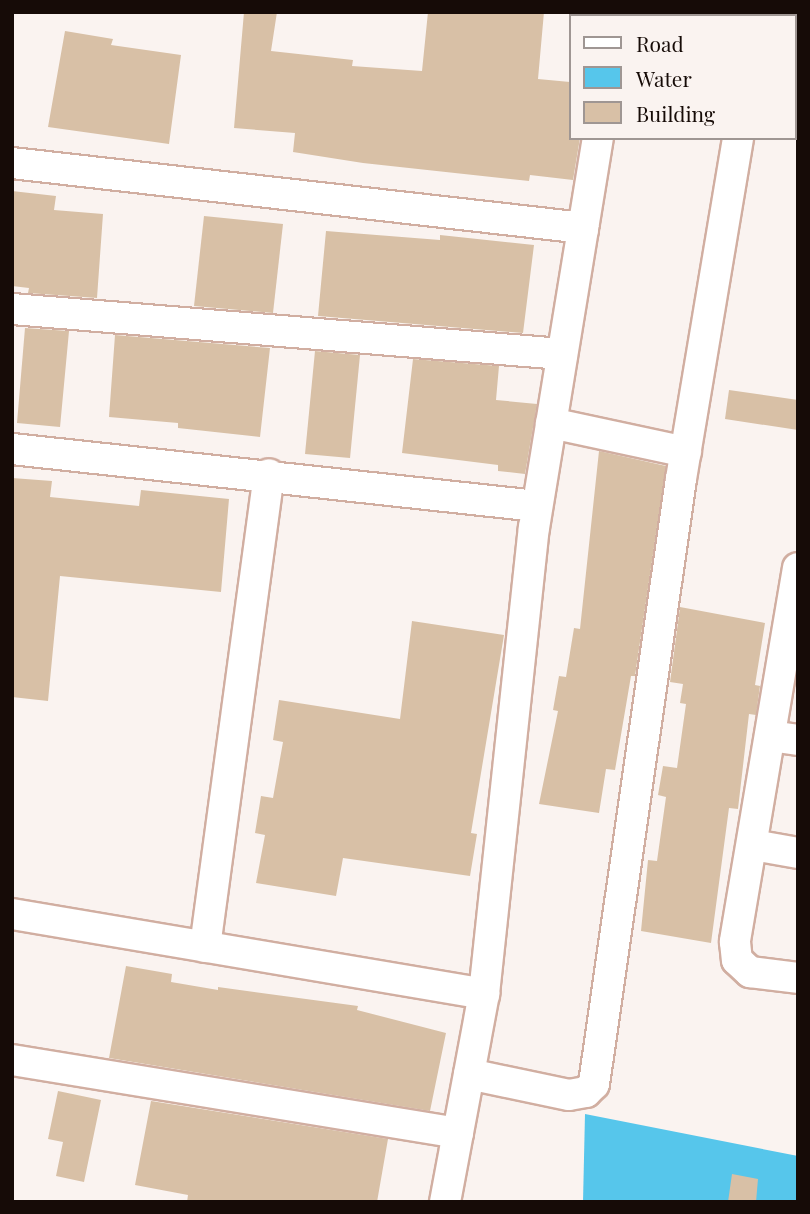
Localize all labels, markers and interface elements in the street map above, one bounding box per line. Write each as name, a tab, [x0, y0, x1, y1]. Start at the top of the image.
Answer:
legend	[568, 14, 796, 140]
text: Road	[636, 29, 684, 57]
text: Water	[636, 64, 692, 92]
text: Building	[636, 99, 715, 127]

